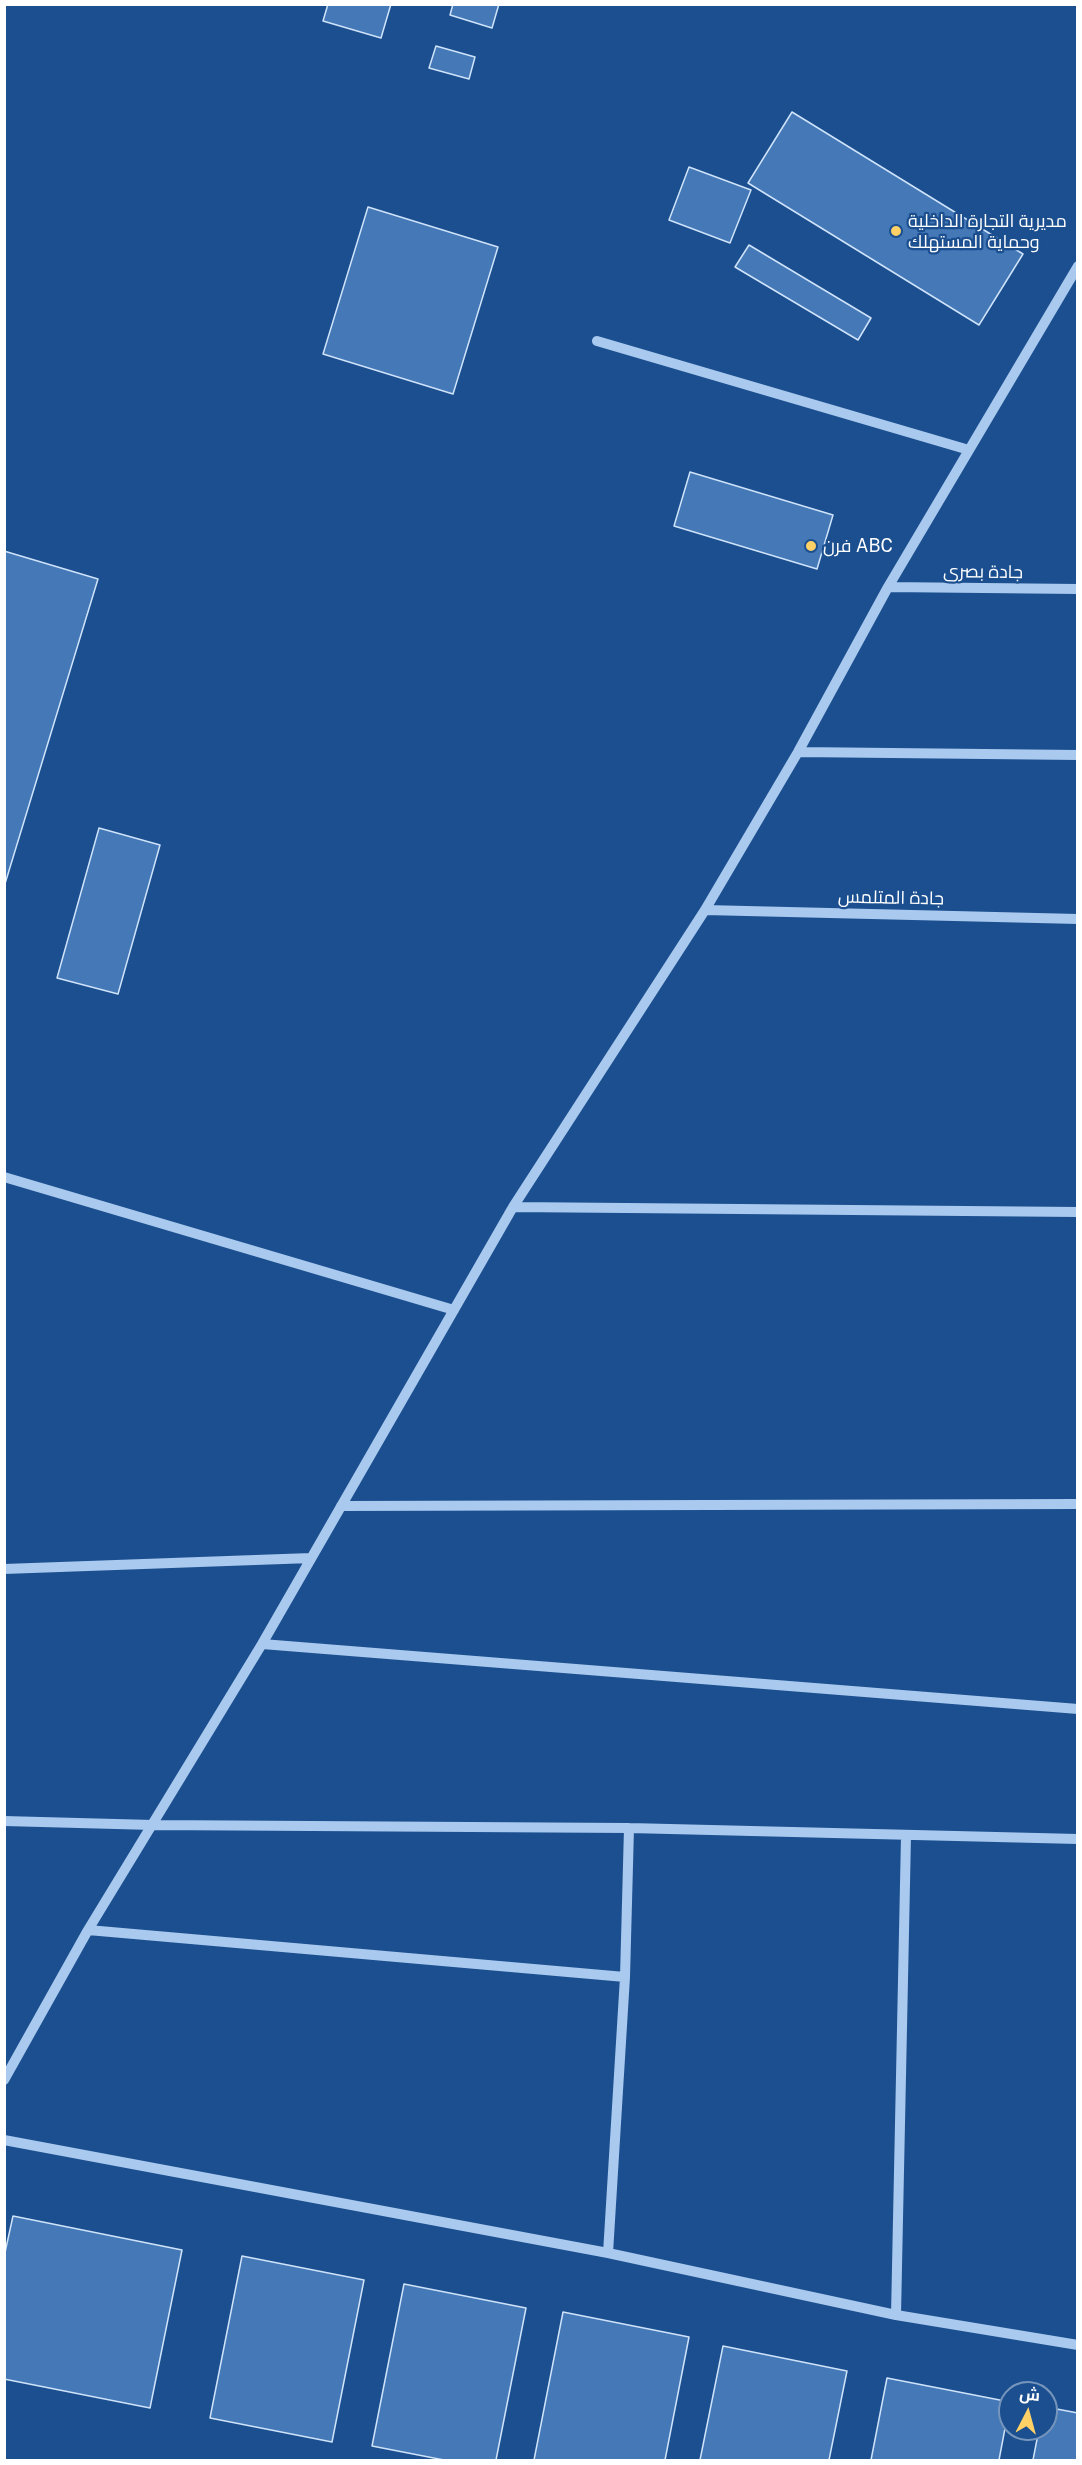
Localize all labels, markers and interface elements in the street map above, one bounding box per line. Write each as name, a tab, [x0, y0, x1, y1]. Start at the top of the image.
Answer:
place label: مديرية التجارة الداخلية وحماية المستهلك	[908, 210, 1067, 252]
marker: مديرية التجارة الداخلية وحماية المستهلك	[889, 224, 903, 238]
place label: فرن ABC	[823, 535, 893, 557]
marker: فرن ABC	[804, 539, 818, 553]
street label: جادة بصرى	[943, 561, 1023, 583]
street label: جادة المتلمس	[838, 886, 944, 910]
north arrow	[998, 2381, 1058, 2441]
text: ش	[1019, 2384, 1041, 2405]

